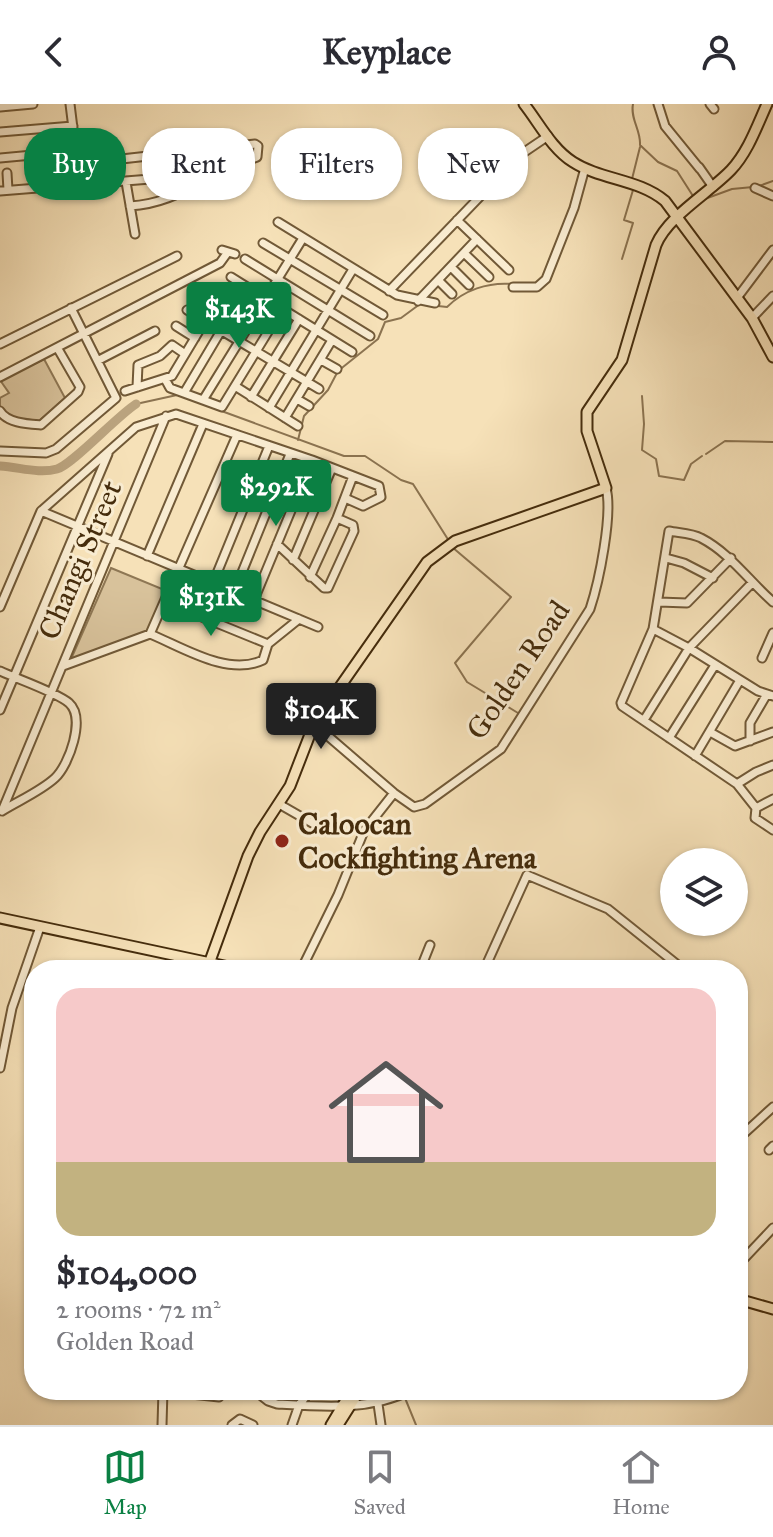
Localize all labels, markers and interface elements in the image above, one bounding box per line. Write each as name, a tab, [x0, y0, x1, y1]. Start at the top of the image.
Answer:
icon: back	[32, 30, 76, 74]
text: Keyplace	[322, 30, 451, 74]
icon: person	[697, 30, 741, 74]
chip: Buy	[24, 128, 126, 200]
chip: Rent	[142, 128, 255, 200]
chip: Filters	[271, 128, 402, 200]
chip: New	[418, 128, 528, 200]
pin: $143K	[183, 282, 295, 350]
text: $143K	[204, 292, 274, 324]
pin: $292K	[220, 460, 332, 528]
text: $292K	[239, 470, 313, 502]
street label: Changi Street	[30, 475, 130, 645]
pin: $131K	[155, 570, 267, 638]
text: $131K	[179, 580, 244, 612]
street label: Golden Road	[459, 594, 577, 746]
pin: $104K	[265, 683, 377, 751]
text: $104K	[284, 693, 358, 725]
place label: Caloocan Cockfighting Arena	[298, 806, 538, 876]
marker: Caloocan Cockfighting Arena	[273, 832, 291, 850]
map controls	[660, 848, 748, 936]
button: layers	[660, 848, 748, 936]
icon: home	[314, 1040, 458, 1184]
text: $104,000	[56, 1252, 197, 1293]
text: 2 rooms · 72 m²	[56, 1293, 220, 1325]
text: Golden Road	[56, 1325, 194, 1357]
tab: Map	[103, 1445, 147, 1520]
tab: Saved	[354, 1445, 406, 1520]
tab: Home	[612, 1445, 670, 1520]

